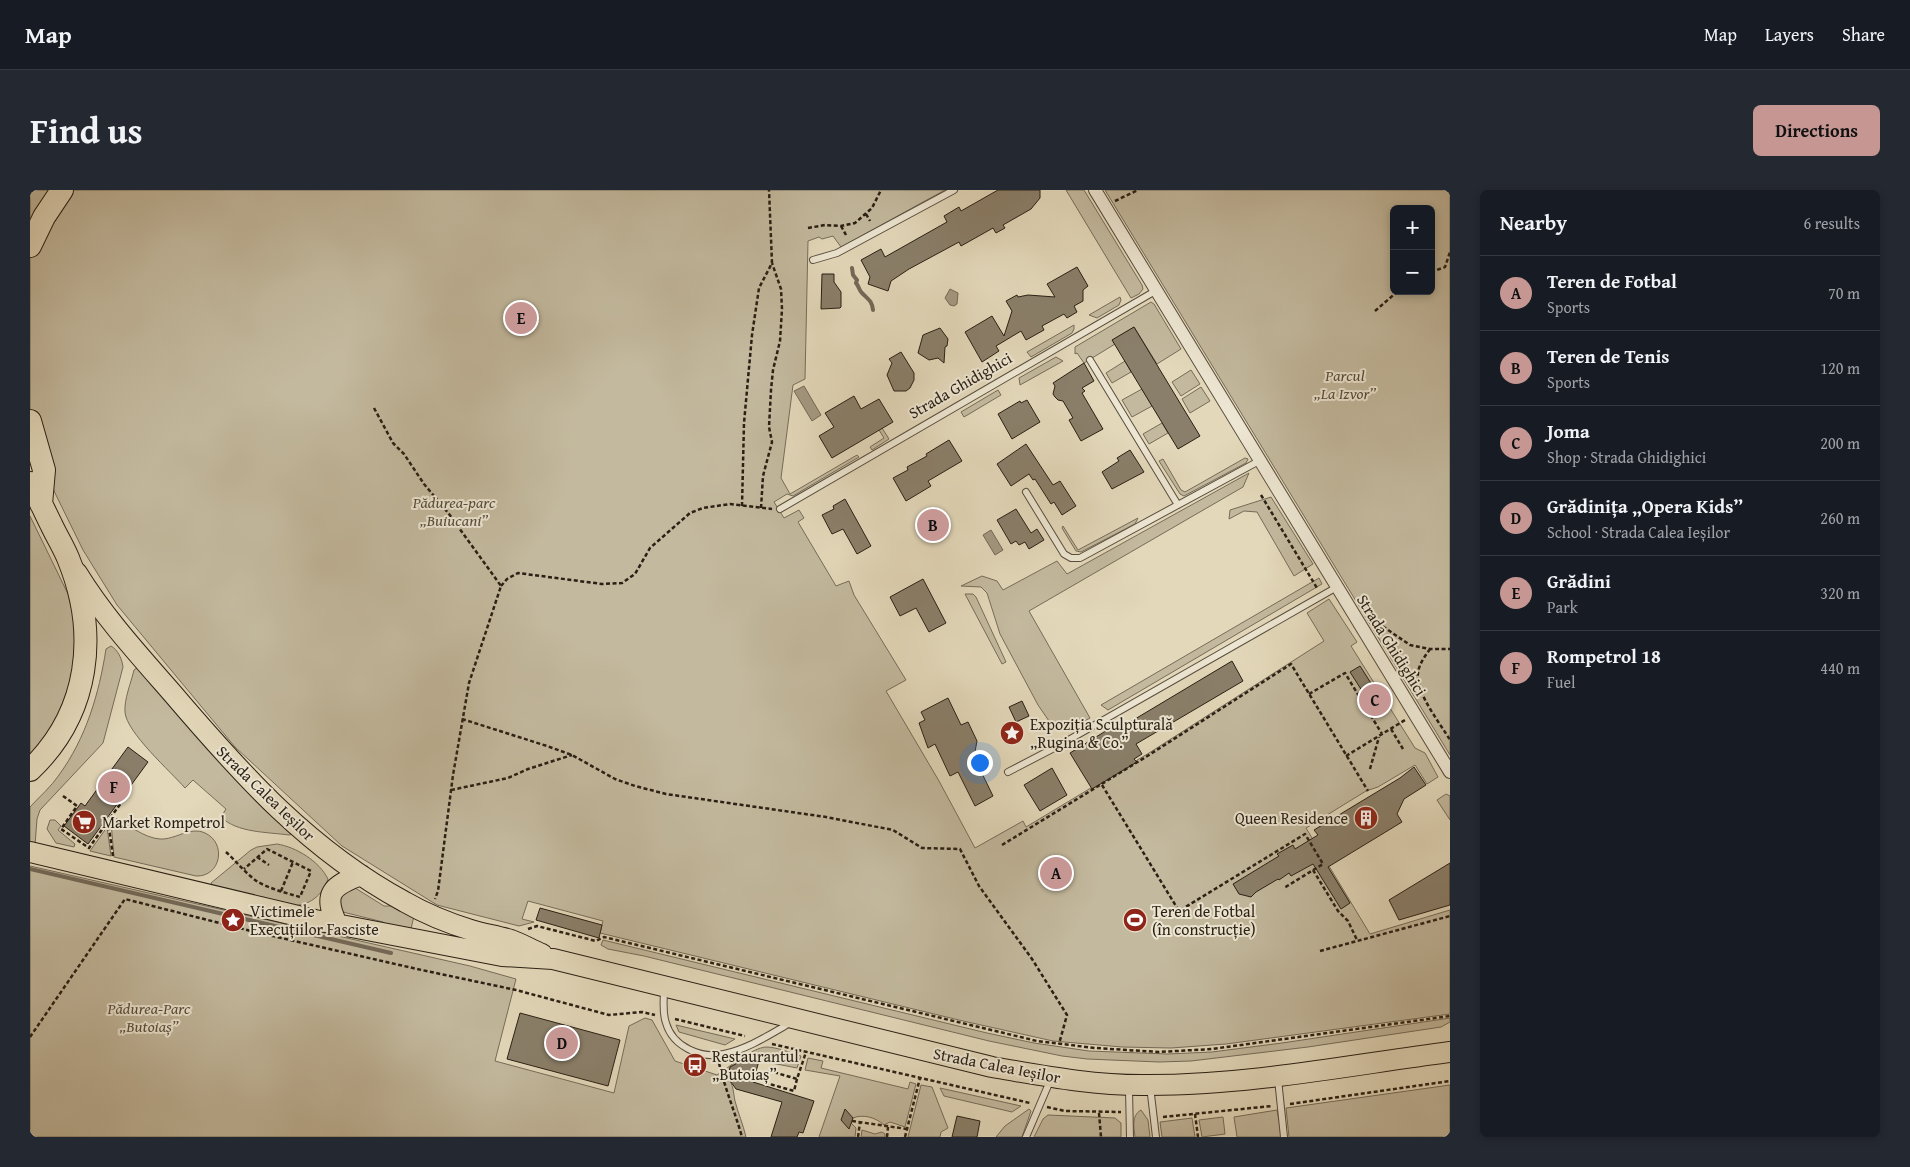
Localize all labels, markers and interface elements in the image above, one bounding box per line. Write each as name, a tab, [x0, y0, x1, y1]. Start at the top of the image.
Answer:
text: Map	[25, 17, 72, 52]
text: Map	[1704, 21, 1737, 48]
text: Layers	[1765, 21, 1814, 48]
text: Share	[1842, 21, 1885, 48]
text: Find us	[30, 105, 143, 156]
button: Directions	[1753, 105, 1880, 156]
map controls	[1390, 205, 1435, 295]
button: +	[1390, 205, 1435, 250]
text: Nearby	[1500, 207, 1567, 238]
text: 6 results	[1803, 211, 1860, 235]
button: −	[1390, 250, 1435, 295]
text: Teren de Fotbal	[1547, 267, 1677, 295]
text: A	[1511, 281, 1521, 305]
text: 70 m	[1828, 281, 1860, 305]
text: Sports	[1547, 295, 1590, 319]
pin: E	[505, 299, 537, 337]
text: Teren de Tenis	[1547, 342, 1669, 370]
street label: Strada Ghidighici	[904, 345, 1017, 424]
text: B	[1511, 356, 1521, 380]
text: 120 m	[1820, 356, 1860, 380]
park label: Parcul „La Izvor”	[1314, 363, 1376, 405]
text: Sports	[1547, 370, 1590, 394]
text: Joma	[1547, 417, 1590, 445]
text: C	[1511, 431, 1521, 455]
text: 200 m	[1820, 431, 1860, 455]
text: Shop · Strada Ghidighici	[1547, 445, 1706, 469]
park label: Pădurea-parc „Buiucani”	[412, 490, 496, 532]
text: Grădinița „Opera Kids”	[1547, 492, 1743, 520]
pin: B	[917, 506, 949, 544]
text: D	[1511, 506, 1521, 530]
text: 260 m	[1820, 506, 1860, 530]
text: School · Strada Calea Ieșilor	[1547, 520, 1730, 544]
text: Grădini	[1547, 567, 1611, 595]
text: E	[1512, 581, 1520, 605]
text: 320 m	[1820, 581, 1860, 605]
street label: Strada Ghidighici	[1351, 589, 1433, 701]
text: Park	[1547, 595, 1578, 619]
text: Rompetrol 18	[1547, 642, 1661, 670]
text: F	[1512, 656, 1520, 680]
text: 440 m	[1820, 656, 1860, 680]
text: Fuel	[1547, 670, 1575, 694]
pin: C	[1359, 681, 1391, 719]
place label: Expoziția Sculpturală „Rugina & Co.”	[1030, 712, 1173, 754]
place icon: Expoziția Sculpturală „Rugina & Co.”	[999, 720, 1025, 746]
street label: Strada Calea Ieșilor	[211, 740, 321, 847]
your location	[967, 750, 993, 776]
pin: F	[98, 768, 130, 806]
building icon: Queen Residence	[1353, 805, 1379, 831]
place label: Queen Residence	[1235, 806, 1348, 830]
supermarket icon: Market Rompetrol	[71, 809, 97, 835]
place label: Market Rompetrol	[102, 810, 226, 834]
pin: A	[1040, 854, 1072, 892]
place label: Victimele Execuțiilor Fasciste	[250, 899, 379, 941]
place label: Teren de Fotbal (în construcție)	[1152, 899, 1256, 941]
place icon: Victimele Execuțiilor Fasciste	[220, 907, 246, 933]
sports icon: Teren de Fotbal (în construcție)	[1122, 907, 1148, 933]
park label: Pădurea-Parc „Butoiaș”	[107, 996, 191, 1038]
pin: D	[546, 1024, 578, 1062]
street label: Strada Calea Ieșilor	[931, 1041, 1063, 1089]
place label: Restaurantul „Butoiaș”	[712, 1044, 799, 1086]
bus stop icon: Restaurantul „Butoiaș”	[682, 1052, 708, 1078]

